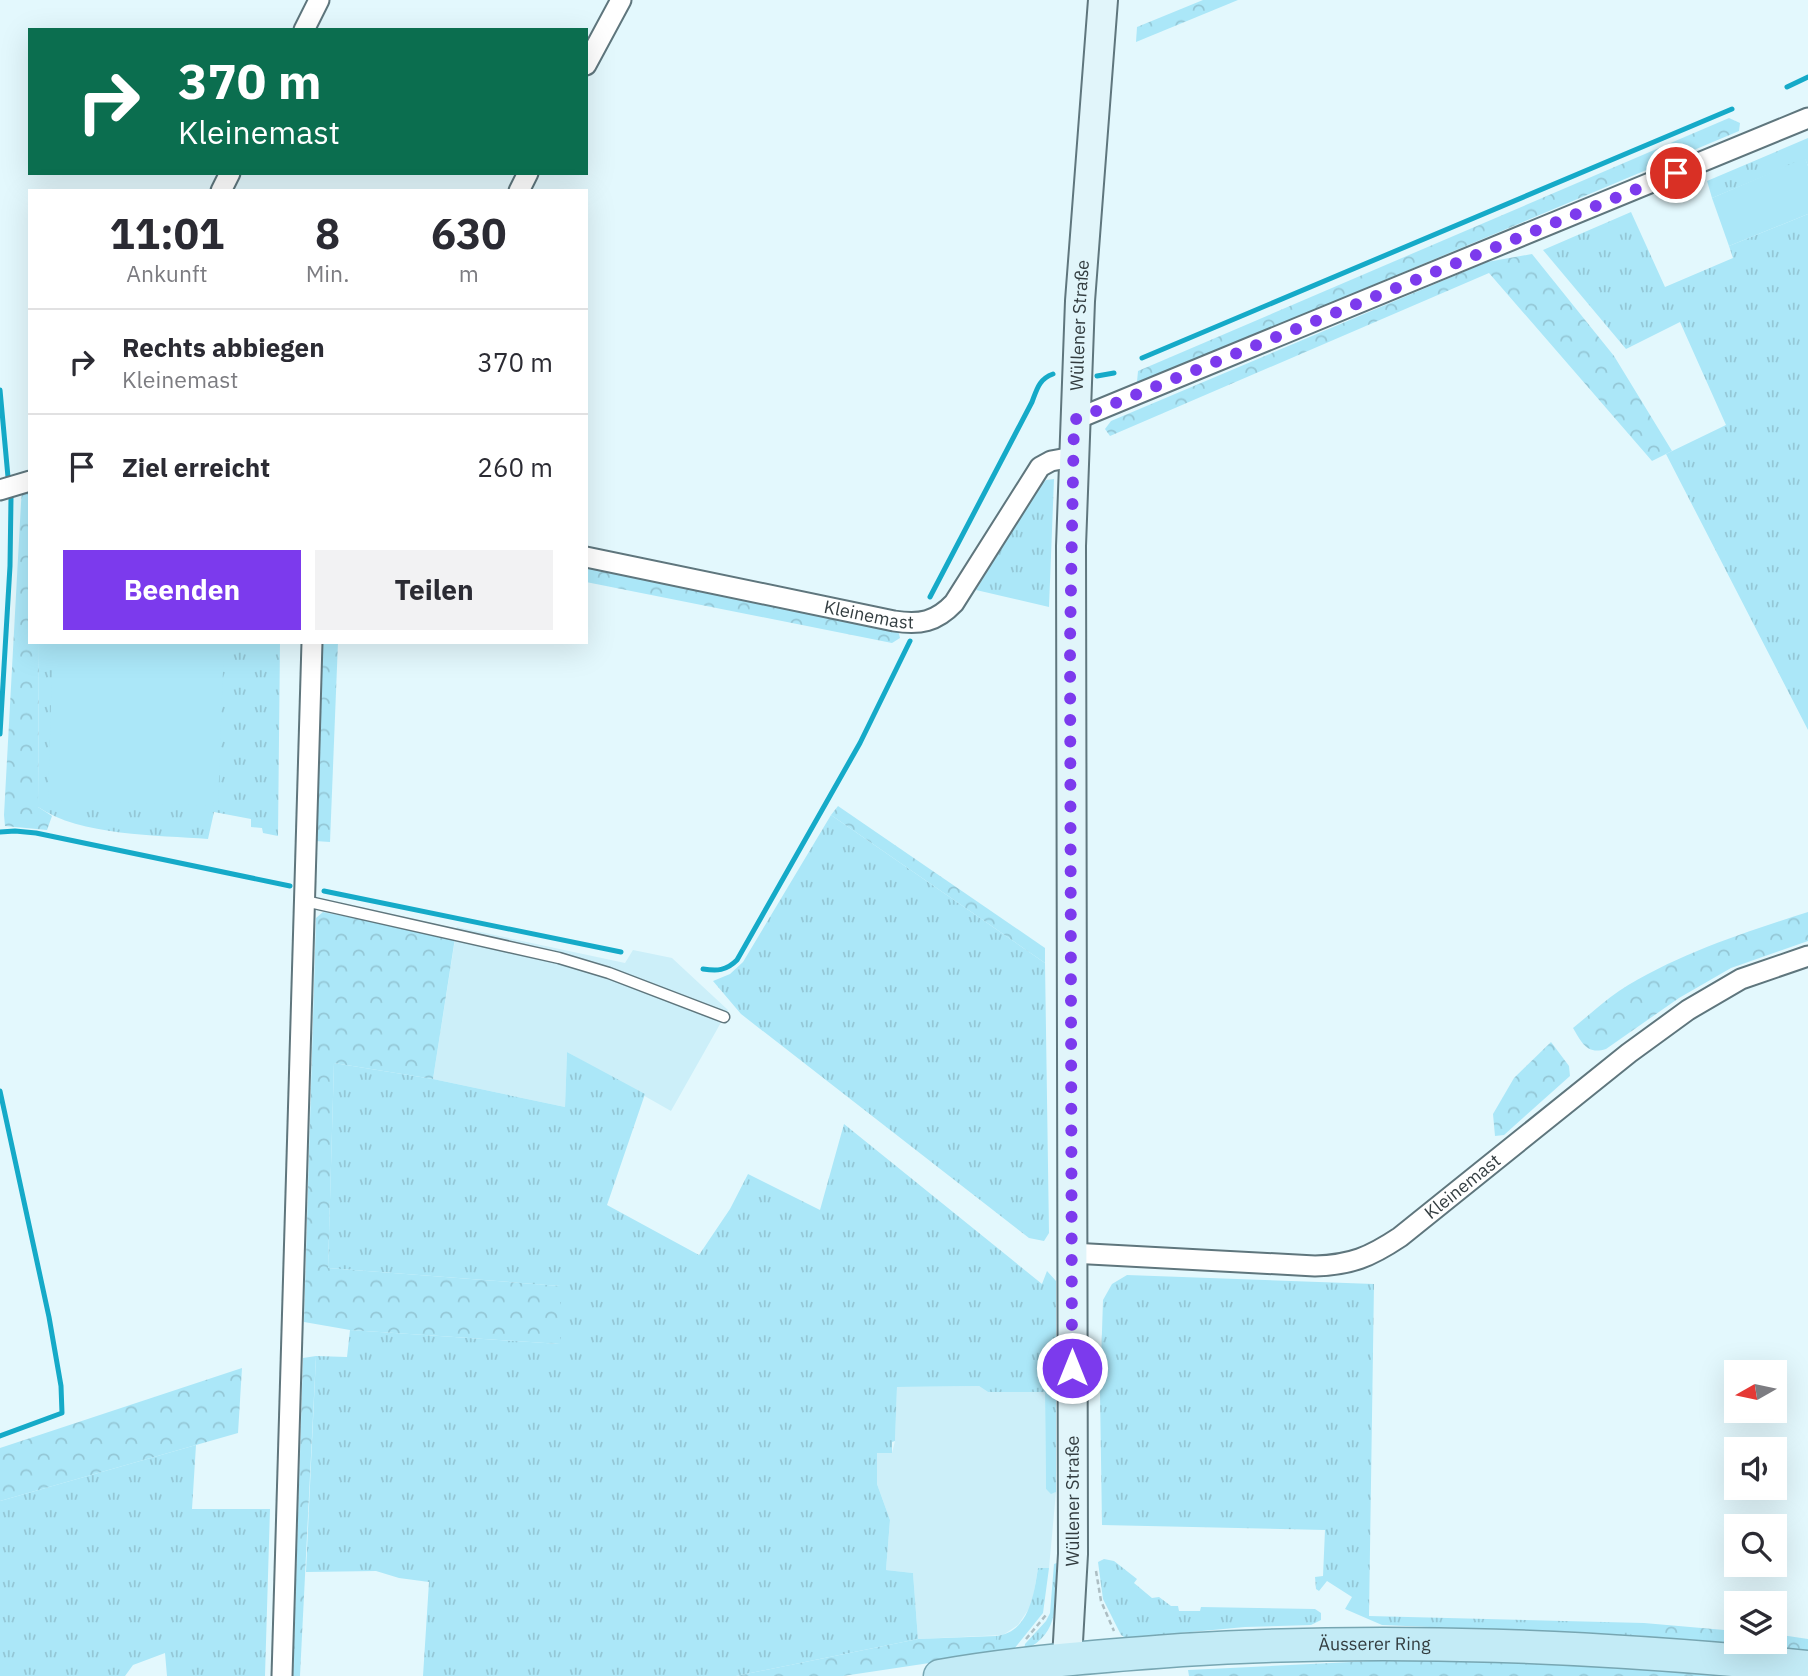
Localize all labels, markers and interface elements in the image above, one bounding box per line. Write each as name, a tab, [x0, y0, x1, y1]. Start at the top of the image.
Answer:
text: 370 m	[178, 49, 322, 112]
icon: right	[63, 56, 154, 147]
text: Kleinemast	[178, 111, 340, 153]
pin	[1646, 143, 1706, 203]
icon: arrive	[1657, 154, 1695, 192]
text: 11:01	[109, 206, 224, 261]
text: 8	[315, 206, 340, 261]
text: 630	[431, 206, 506, 261]
text: Ankunft	[126, 258, 208, 288]
text: Min.	[306, 258, 349, 288]
text: m	[459, 258, 479, 288]
street label: Wüllener Straße	[1065, 259, 1094, 391]
text: Rechts abbiegen	[122, 330, 325, 364]
icon: right	[63, 343, 101, 381]
text: 370 m	[477, 345, 553, 379]
text: Kleinemast	[122, 364, 238, 394]
icon: arrive	[63, 448, 101, 486]
text: Ziel erreicht	[122, 450, 270, 484]
text: 260 m	[477, 450, 553, 484]
button: Beenden	[63, 550, 301, 630]
button: Teilen	[315, 550, 553, 630]
street label: Kleinemast	[822, 595, 914, 634]
street label: Kleinemast	[1420, 1149, 1505, 1224]
position arrow	[1035, 1331, 1109, 1405]
north arrow	[1724, 1360, 1787, 1423]
map controls	[1724, 1360, 1787, 1654]
street label: Wüllener Straße	[1060, 1435, 1084, 1567]
button: sound	[1724, 1437, 1787, 1500]
button: search	[1724, 1514, 1787, 1577]
button: layers	[1724, 1591, 1787, 1654]
street label: Äusserer Ring	[1318, 1632, 1431, 1656]

